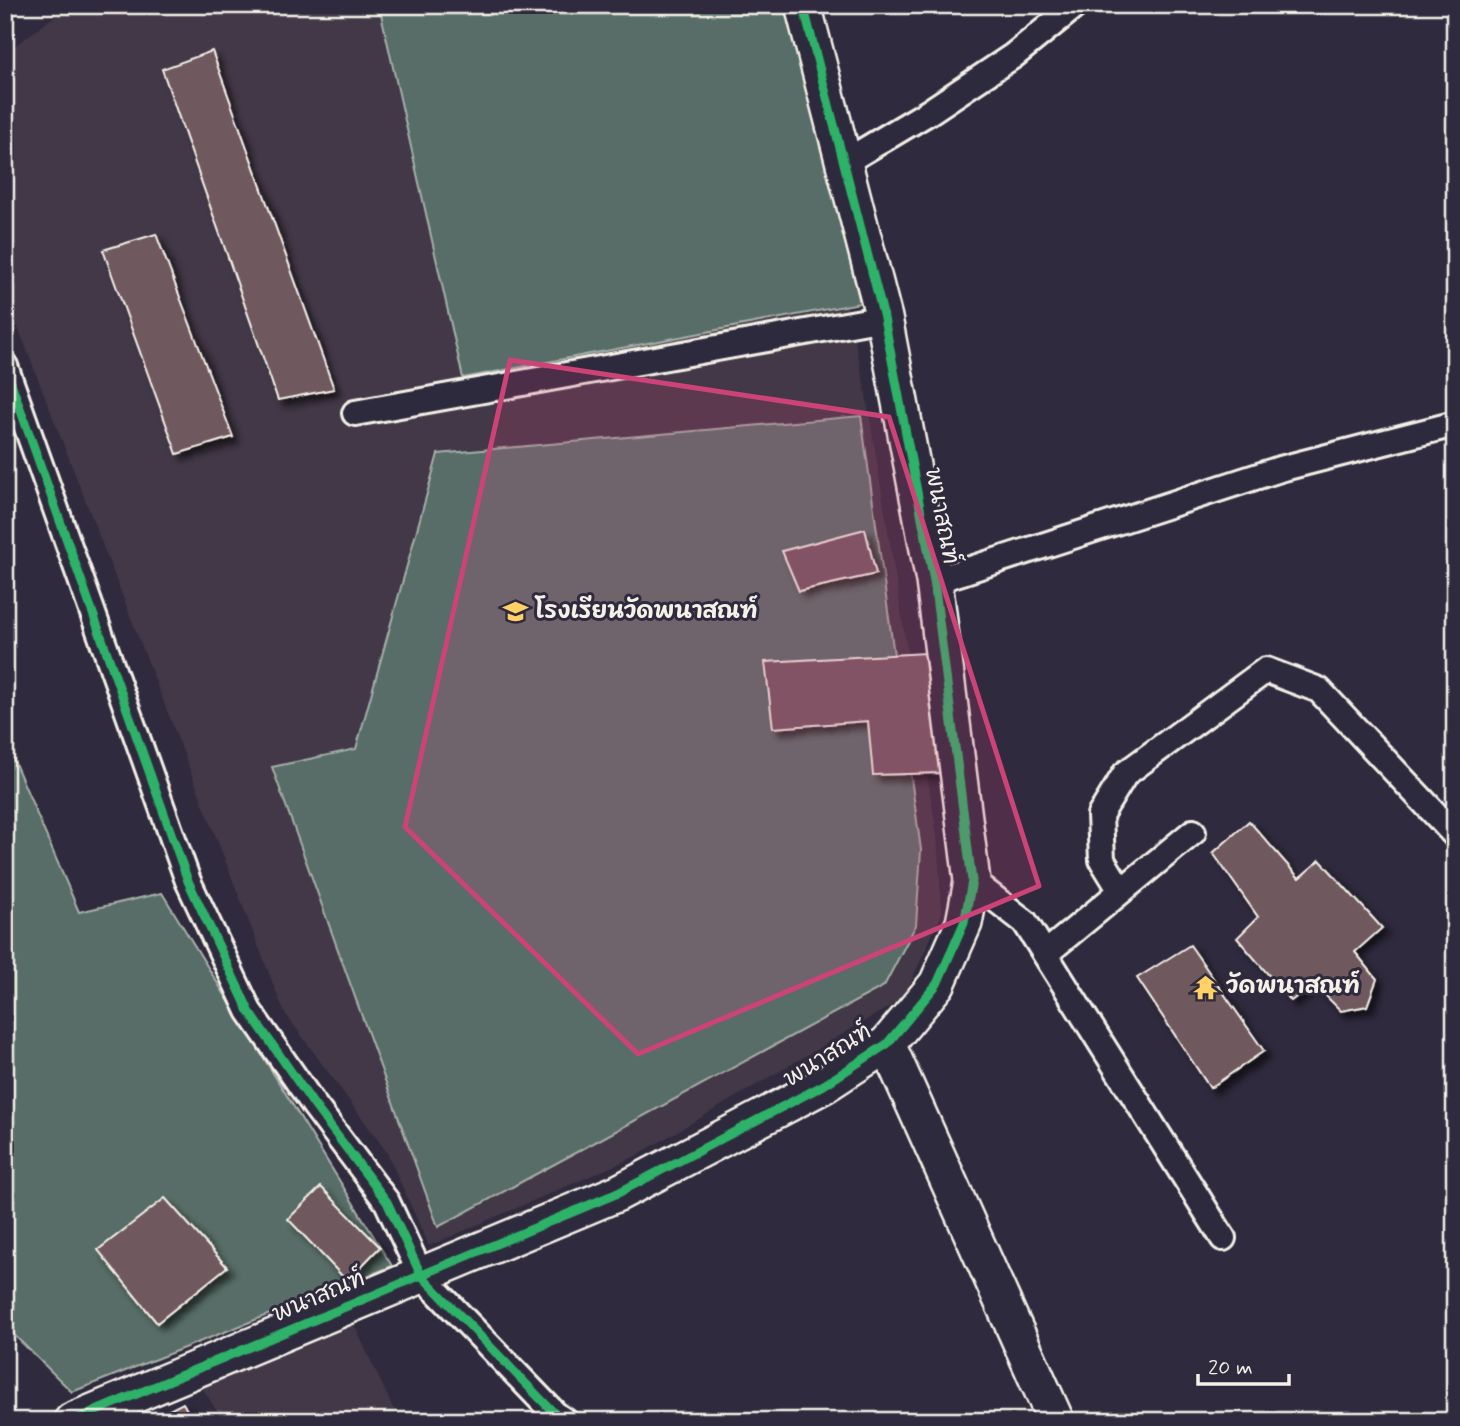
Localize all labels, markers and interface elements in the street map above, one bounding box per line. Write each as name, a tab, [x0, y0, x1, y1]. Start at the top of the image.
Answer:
street label: พนาสณฑ์	[917, 464, 968, 567]
place label: โรงเรียนวัดพนาสณฑ์	[534, 595, 758, 627]
school or university icon: โรงเรียนวัดพนาสณฑ์	[501, 598, 529, 626]
place label: วัดพนาสณฑ์	[1226, 970, 1360, 1002]
temple icon: วัดพนาสณฑ์	[1192, 973, 1220, 1001]
street label: พนาสณฑ์	[777, 1015, 878, 1095]
street label: พนาสณฑ์	[267, 1261, 370, 1330]
scale bar	[1198, 1342, 1288, 1386]
text: 20 m	[1208, 1354, 1253, 1382]

